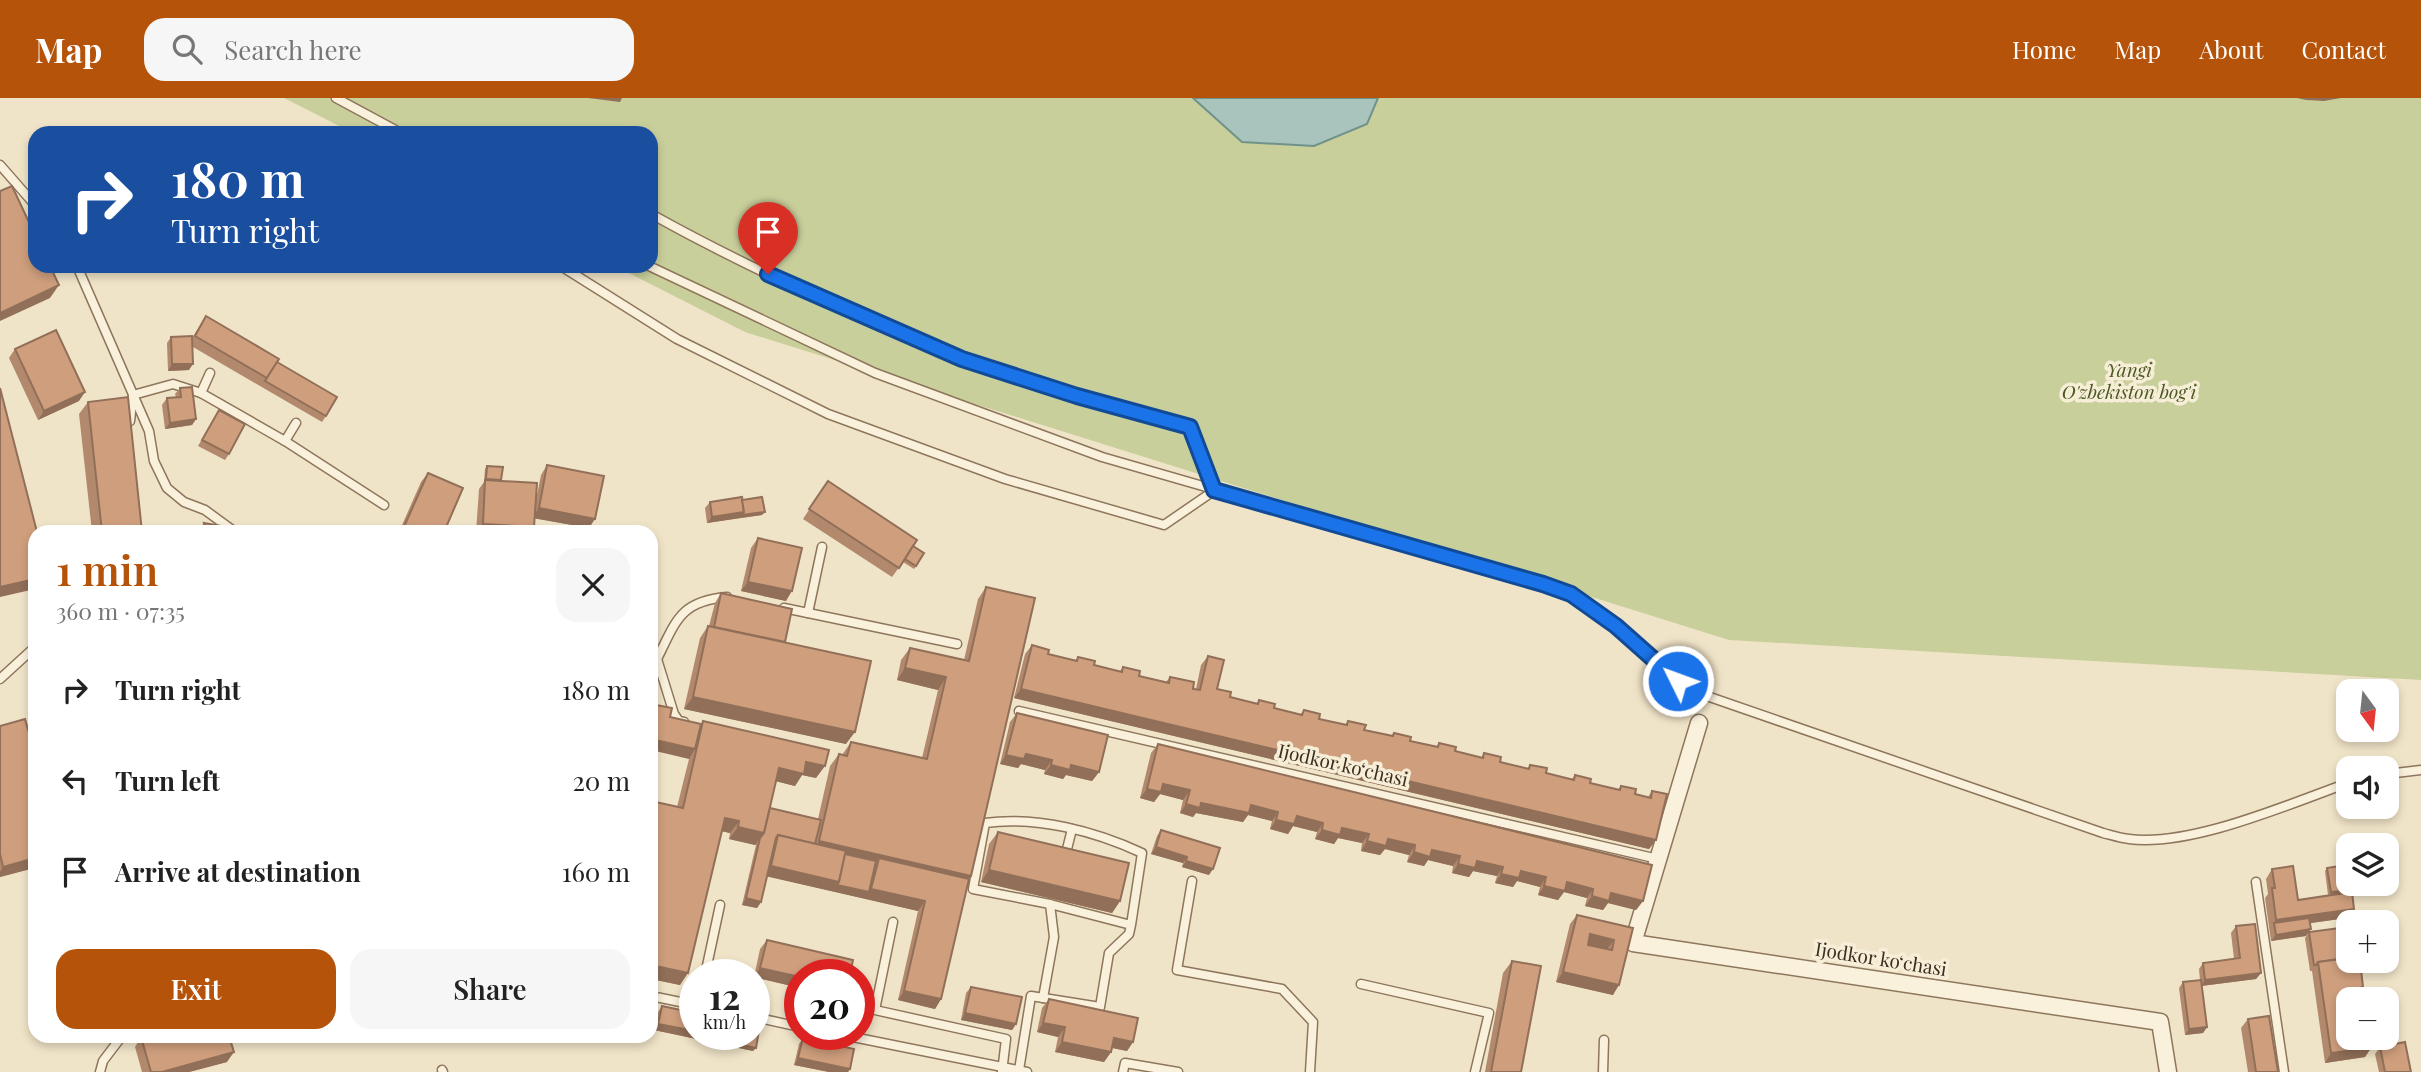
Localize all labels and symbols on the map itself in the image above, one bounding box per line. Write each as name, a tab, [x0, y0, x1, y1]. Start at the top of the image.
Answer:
pin	[738, 202, 798, 274]
park label: Yangi O'zbekiston bog'i	[2062, 356, 2198, 404]
position arrow	[1641, 644, 1715, 718]
north arrow	[2336, 679, 2399, 742]
street label: Ijodkor koʻchasi	[1276, 736, 1411, 792]
street label: Ijodkor koʻchasi	[1814, 935, 1949, 981]
speed limit sign: 20	[784, 959, 875, 1050]

